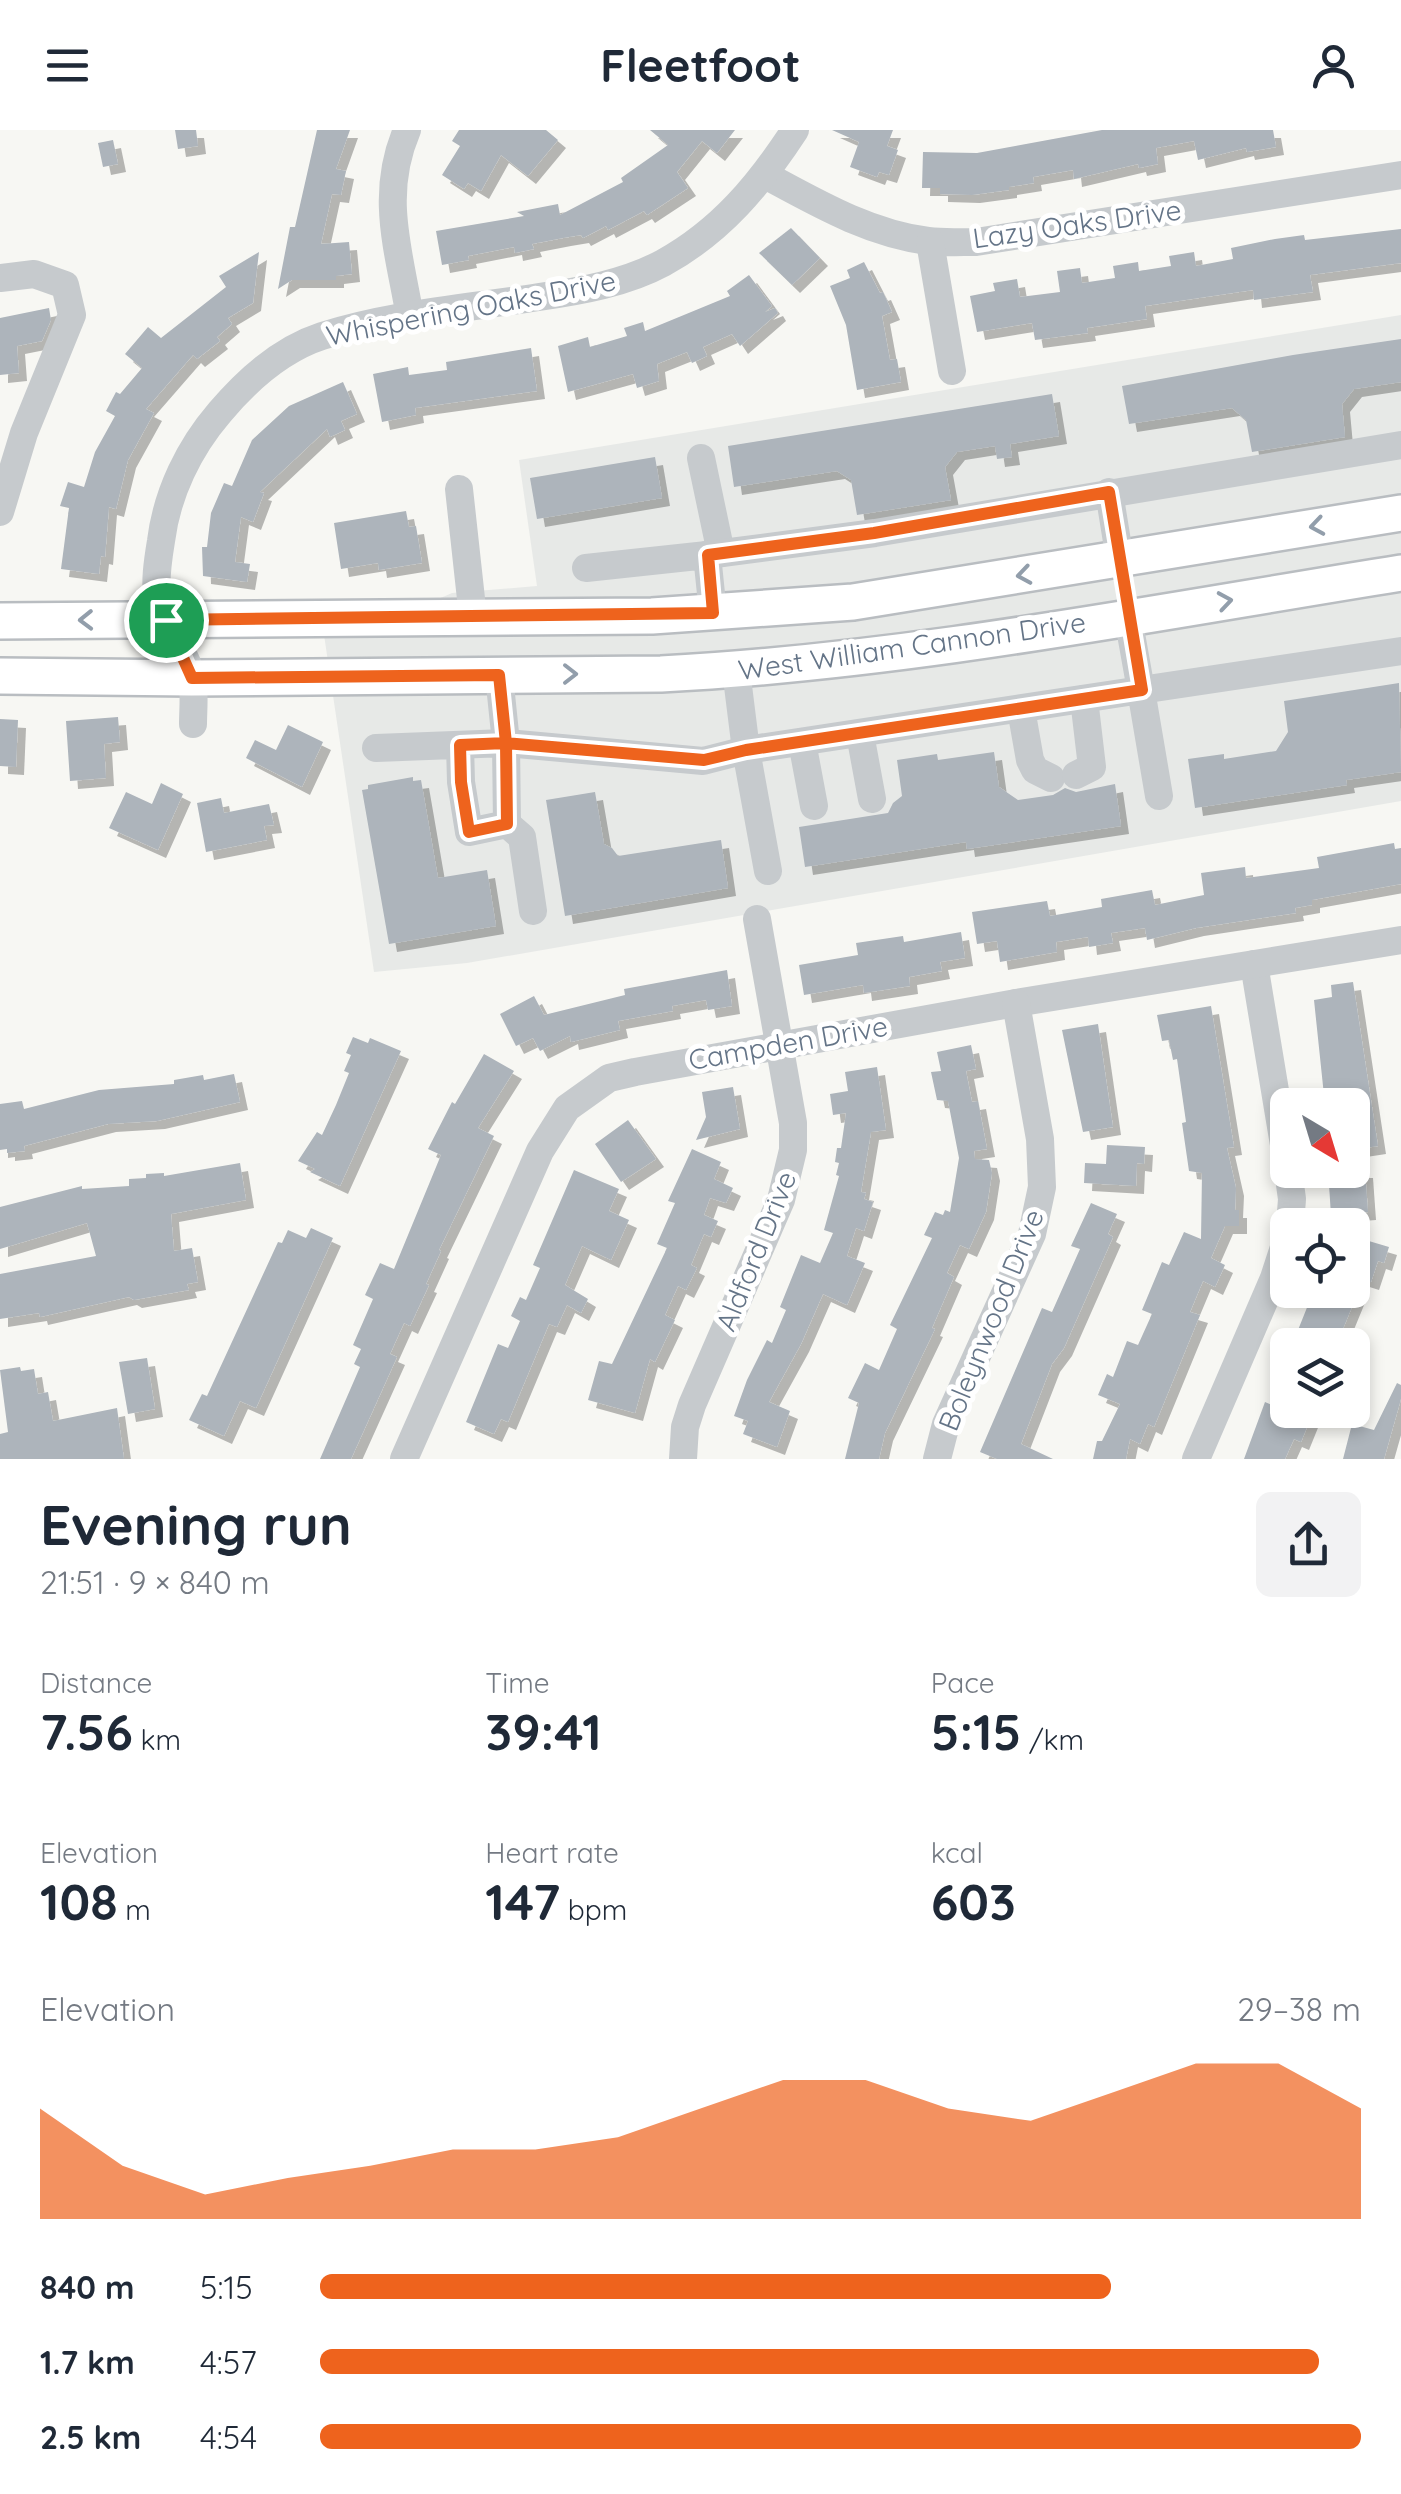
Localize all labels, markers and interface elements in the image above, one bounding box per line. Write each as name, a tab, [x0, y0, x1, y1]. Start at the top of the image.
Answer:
text: Fleetfoot	[600, 37, 801, 93]
icon: menu	[40, 38, 95, 93]
icon: person	[1306, 38, 1361, 93]
street label: Lazy Oaks Drive	[970, 192, 1183, 255]
street label: Whispering Oaks Drive	[323, 262, 619, 353]
one-way arrow	[1309, 515, 1326, 536]
one-way arrow	[1016, 564, 1032, 585]
pin	[124, 578, 209, 663]
one-way arrow	[1216, 591, 1233, 612]
icon: arrive	[139, 593, 194, 648]
street label: West William Cannon Drive	[736, 604, 1088, 687]
one-way arrow	[77, 609, 92, 631]
one-way arrow	[562, 663, 578, 685]
street label: Campden Drive	[686, 1008, 890, 1077]
north arrow	[1270, 1088, 1370, 1188]
map controls	[1270, 1088, 1370, 1428]
street label: Aldford Drive	[708, 1166, 803, 1336]
street label: Boleynwood Drive	[930, 1204, 1051, 1436]
button: locate	[1270, 1208, 1370, 1308]
button: layers	[1270, 1328, 1370, 1428]
text: Evening run	[40, 1490, 352, 1559]
button: share	[1256, 1492, 1361, 1597]
text: 21:51 · 9 × 840 m	[40, 1562, 270, 1602]
text: Distance	[40, 1665, 152, 1700]
text: Time	[485, 1665, 550, 1700]
text: Pace	[931, 1665, 995, 1700]
text: 7.56	[40, 1700, 133, 1763]
text: 39:41	[485, 1700, 602, 1763]
text: 5:15	[931, 1700, 1021, 1763]
text: km	[133, 1722, 181, 1757]
text: /km	[1021, 1722, 1084, 1757]
text: Elevation	[40, 1835, 158, 1870]
text: Heart rate	[485, 1835, 619, 1870]
text: kcal	[931, 1835, 983, 1870]
text: 108	[40, 1870, 118, 1933]
text: 147	[485, 1870, 560, 1933]
text: 603	[931, 1870, 1016, 1933]
text: m	[118, 1892, 151, 1927]
text: bpm	[560, 1892, 627, 1927]
text: Elevation	[40, 1989, 175, 2029]
text: 29–38 m	[1237, 1989, 1361, 2029]
text: 840 m	[40, 2267, 134, 2307]
text: 5:15	[200, 2267, 253, 2307]
text: 1.7 km	[40, 2342, 135, 2382]
text: 4:57	[200, 2342, 257, 2382]
text: 2.5 km	[40, 2417, 141, 2457]
text: 4:54	[200, 2417, 257, 2457]

